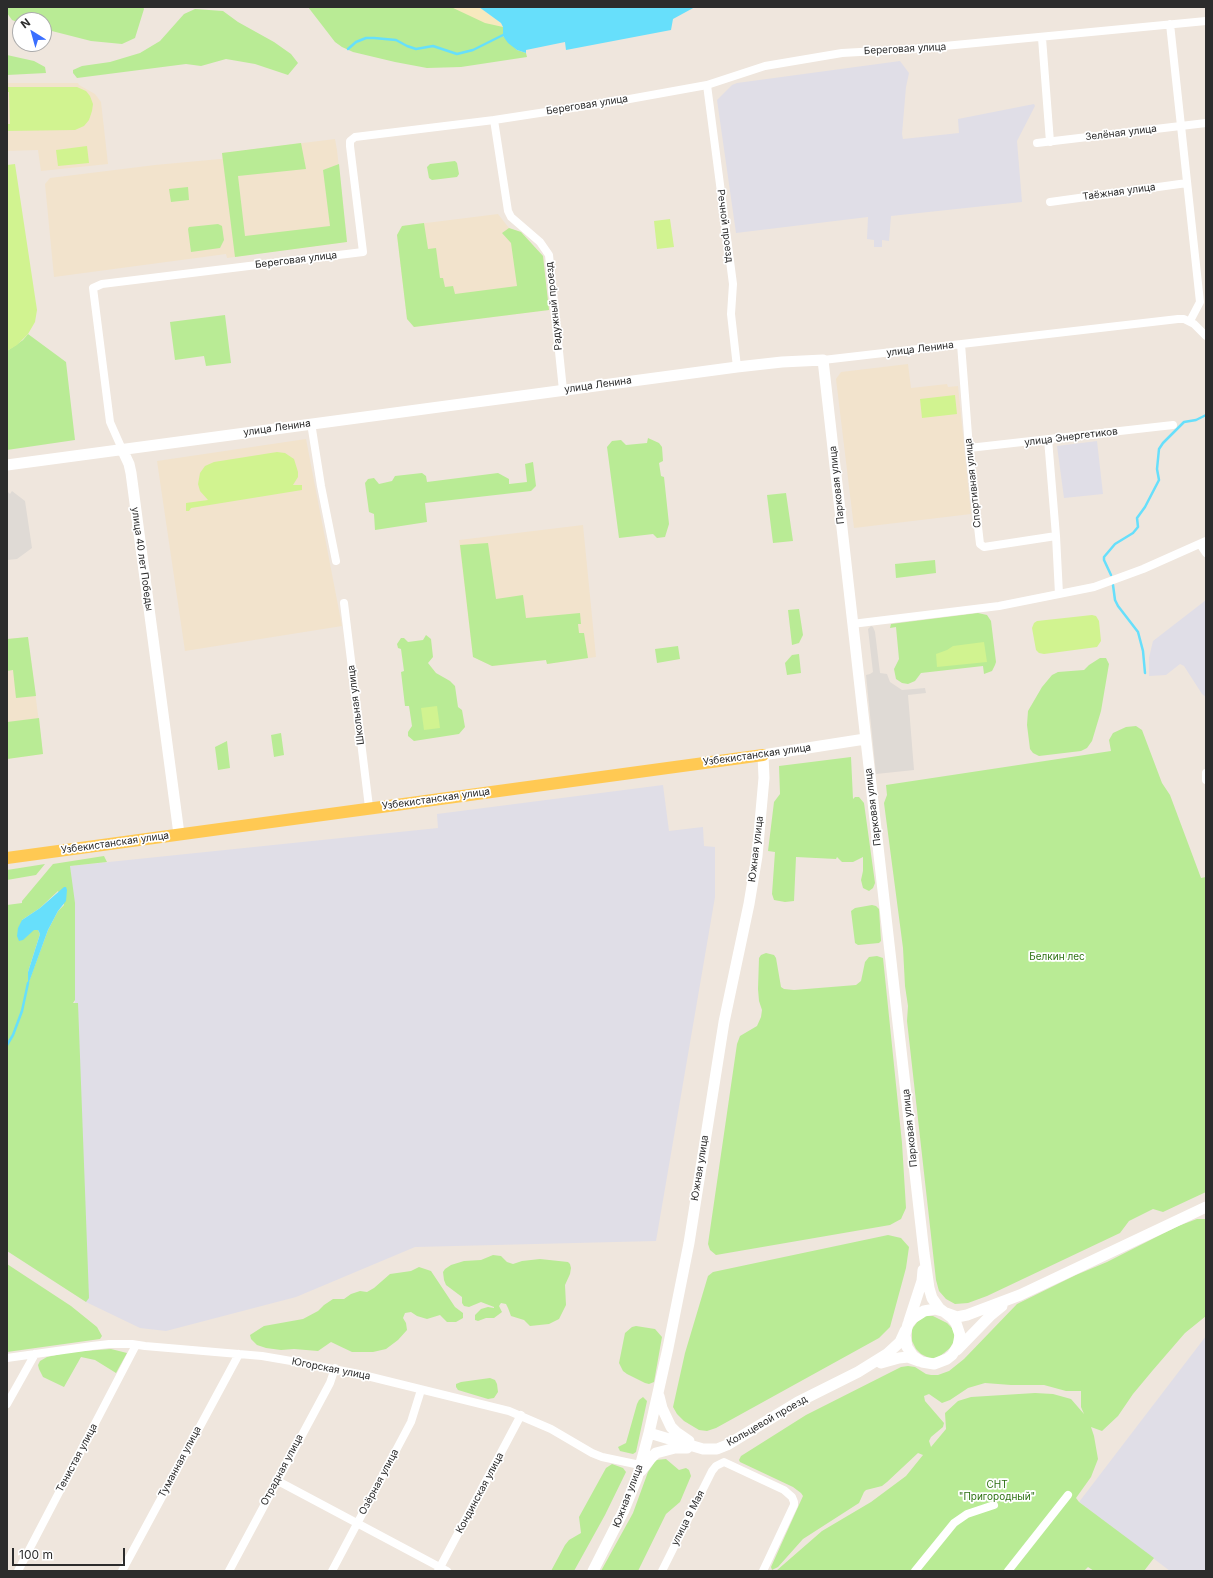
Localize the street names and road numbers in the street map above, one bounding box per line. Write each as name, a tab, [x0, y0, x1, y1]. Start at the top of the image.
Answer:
street label: Береговая улица	[864, 41, 946, 57]
street label: Береговая улица	[545, 93, 629, 117]
street label: Зелёная улица	[1085, 123, 1157, 143]
street label: Таёжная улица	[1082, 181, 1156, 203]
street label: Речной проезд	[715, 189, 735, 263]
street label: Береговая улица	[254, 249, 338, 271]
street label: Радужный проезд	[543, 261, 565, 351]
street label: улица Ленина	[886, 339, 954, 359]
street label: улица Ленина	[564, 374, 632, 396]
street label: улица Ленина	[243, 417, 311, 439]
street label: улица Энергетиков	[1024, 425, 1118, 449]
street label: Спортивная улица	[962, 438, 984, 528]
street label: Парковая улица	[827, 445, 847, 525]
street label: улица 40 лет Победы	[129, 506, 155, 612]
street label: Школьная улица	[345, 664, 367, 746]
street label: Узбекистанская улица	[702, 741, 812, 769]
street label: Парковая улица	[862, 767, 884, 847]
street label: Узбекистанская улица	[381, 785, 491, 813]
street label: Южная улица	[746, 815, 766, 883]
street label: Узбекистанская улица	[60, 829, 170, 857]
street label: Парковая улица	[900, 1088, 920, 1168]
street label: Южная улица	[689, 1134, 711, 1202]
street label: Югорская улица	[291, 1355, 371, 1383]
street label: Кольцевой проезд	[725, 1393, 809, 1449]
street label: Тенистая улица	[54, 1422, 100, 1494]
street label: Туманная улица	[156, 1424, 204, 1500]
street label: Отрадная улица	[258, 1432, 306, 1508]
street label: Озёрная улица	[357, 1447, 401, 1517]
street label: Кондинская улица	[454, 1451, 506, 1535]
street label: Южная улица	[610, 1463, 646, 1529]
street label: улица 9 Мая	[669, 1488, 707, 1548]

